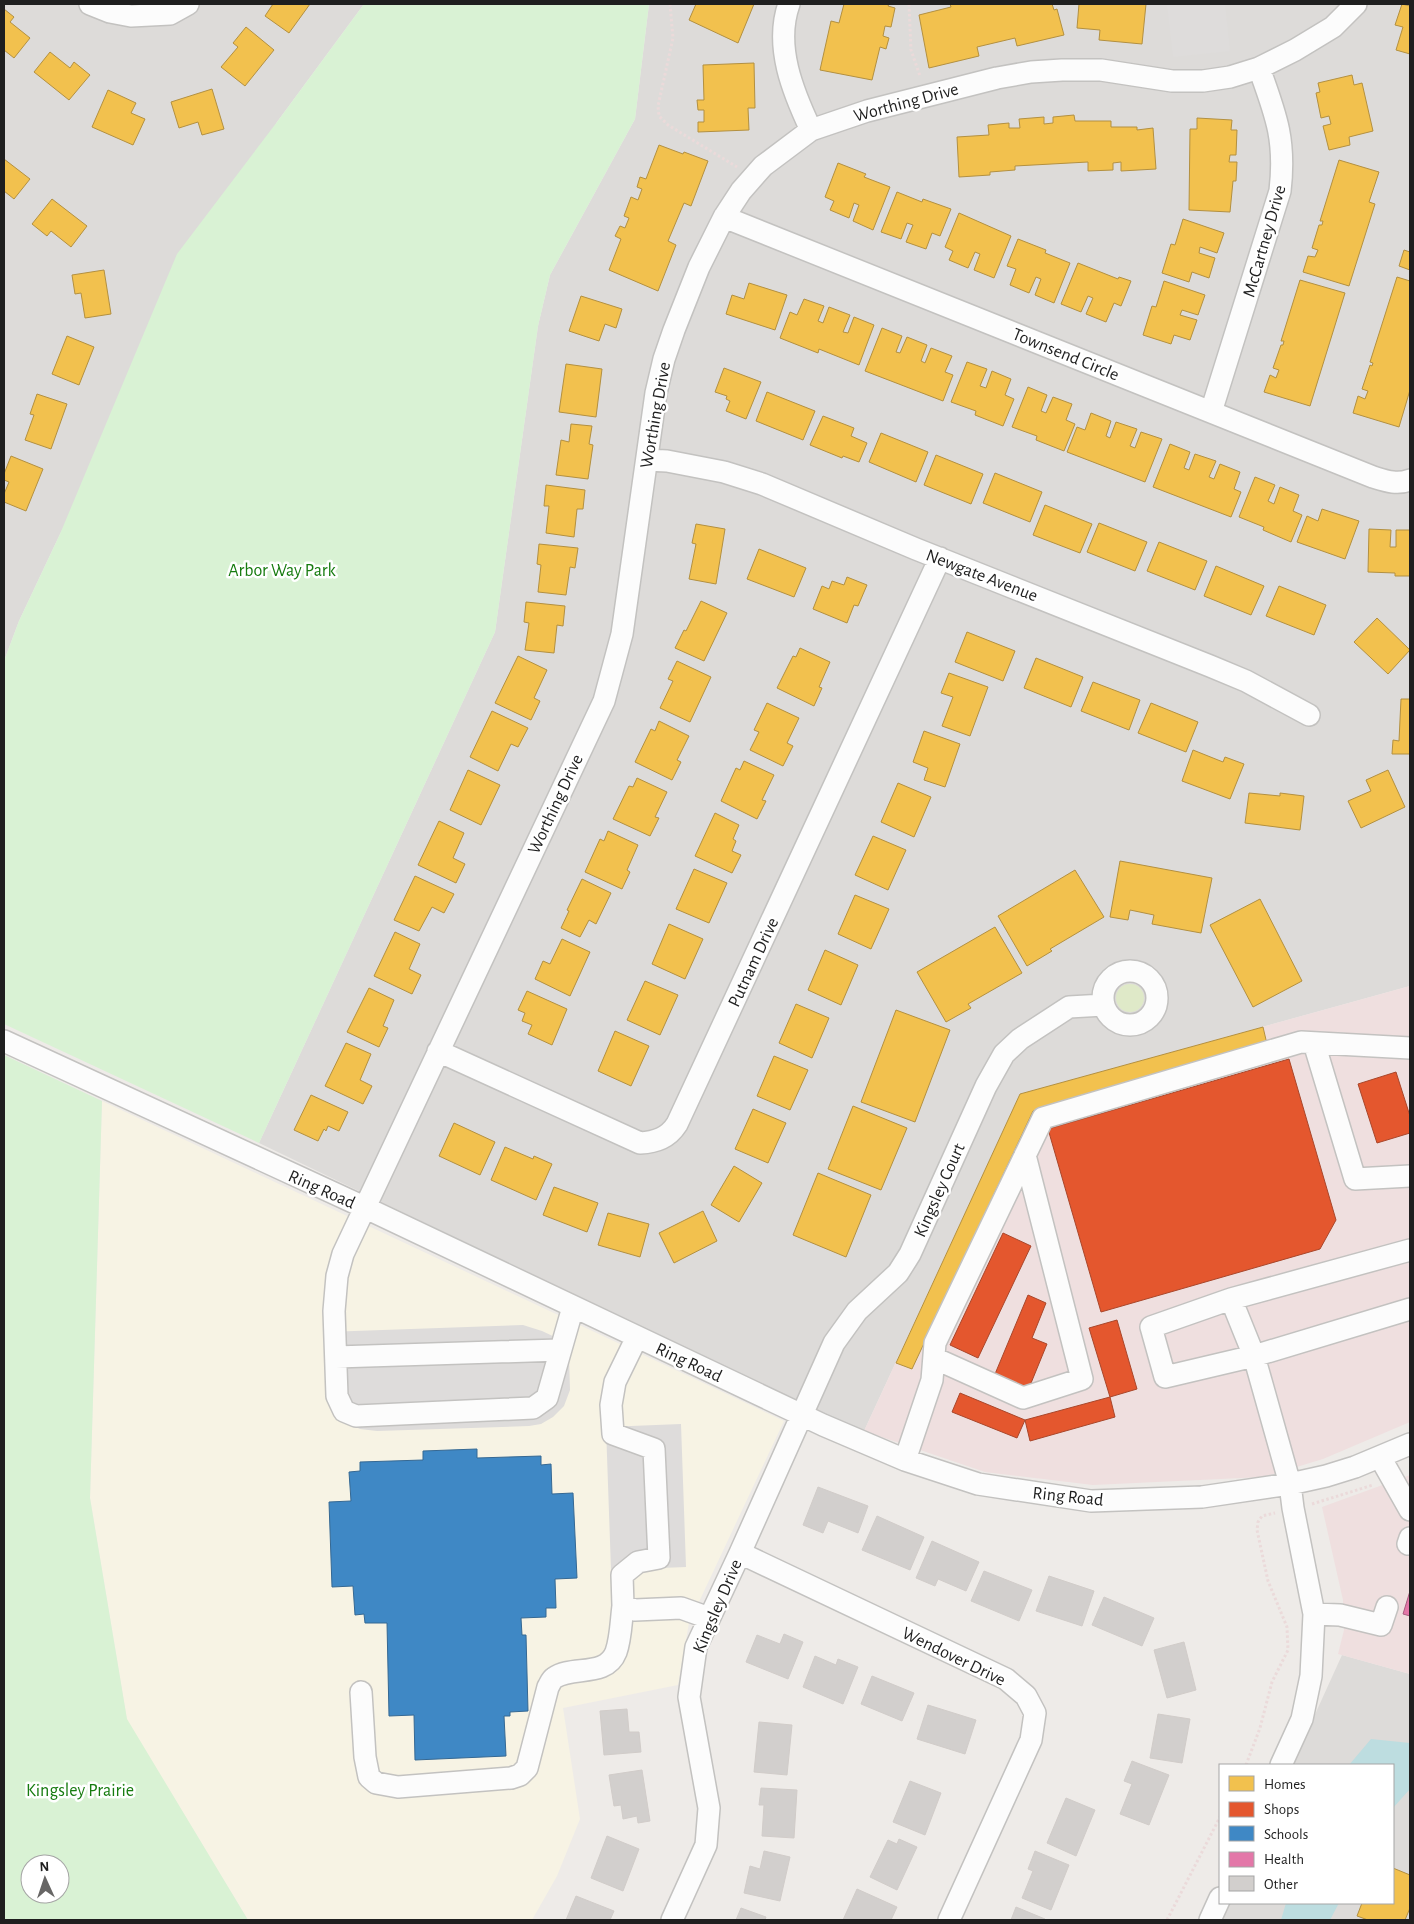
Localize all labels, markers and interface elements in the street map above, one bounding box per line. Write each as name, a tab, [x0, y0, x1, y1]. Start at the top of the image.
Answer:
street label: Worthing Drive	[852, 80, 961, 126]
street label: McCartney Drive	[1240, 183, 1290, 299]
street label: Townsend Circle	[1010, 325, 1122, 385]
street label: Worthing Drive	[638, 361, 674, 470]
street label: Newgate Avenue	[923, 546, 1040, 605]
park label: Arbor Way Park	[228, 562, 337, 580]
street label: Worthing Drive	[525, 752, 587, 857]
street label: Putnam Drive	[725, 915, 782, 1010]
street label: Kingsley Court	[911, 1141, 969, 1240]
street label: Ring Road	[285, 1167, 358, 1213]
street label: Ring Road	[653, 1340, 725, 1386]
street label: Ring Road	[1032, 1484, 1104, 1510]
street label: Kingsley Drive	[690, 1557, 746, 1656]
street label: Wendover Drive	[899, 1624, 1008, 1690]
legend	[1219, 1764, 1394, 1904]
text: Homes	[1264, 1777, 1306, 1792]
park label: Kingsley Prairie	[26, 1782, 134, 1800]
text: Shops	[1264, 1802, 1299, 1817]
text: Schools	[1264, 1827, 1308, 1842]
text: Health	[1264, 1852, 1304, 1867]
north arrow	[20, 1854, 70, 1904]
text: N	[39, 1860, 50, 1874]
text: Other	[1264, 1877, 1298, 1892]

